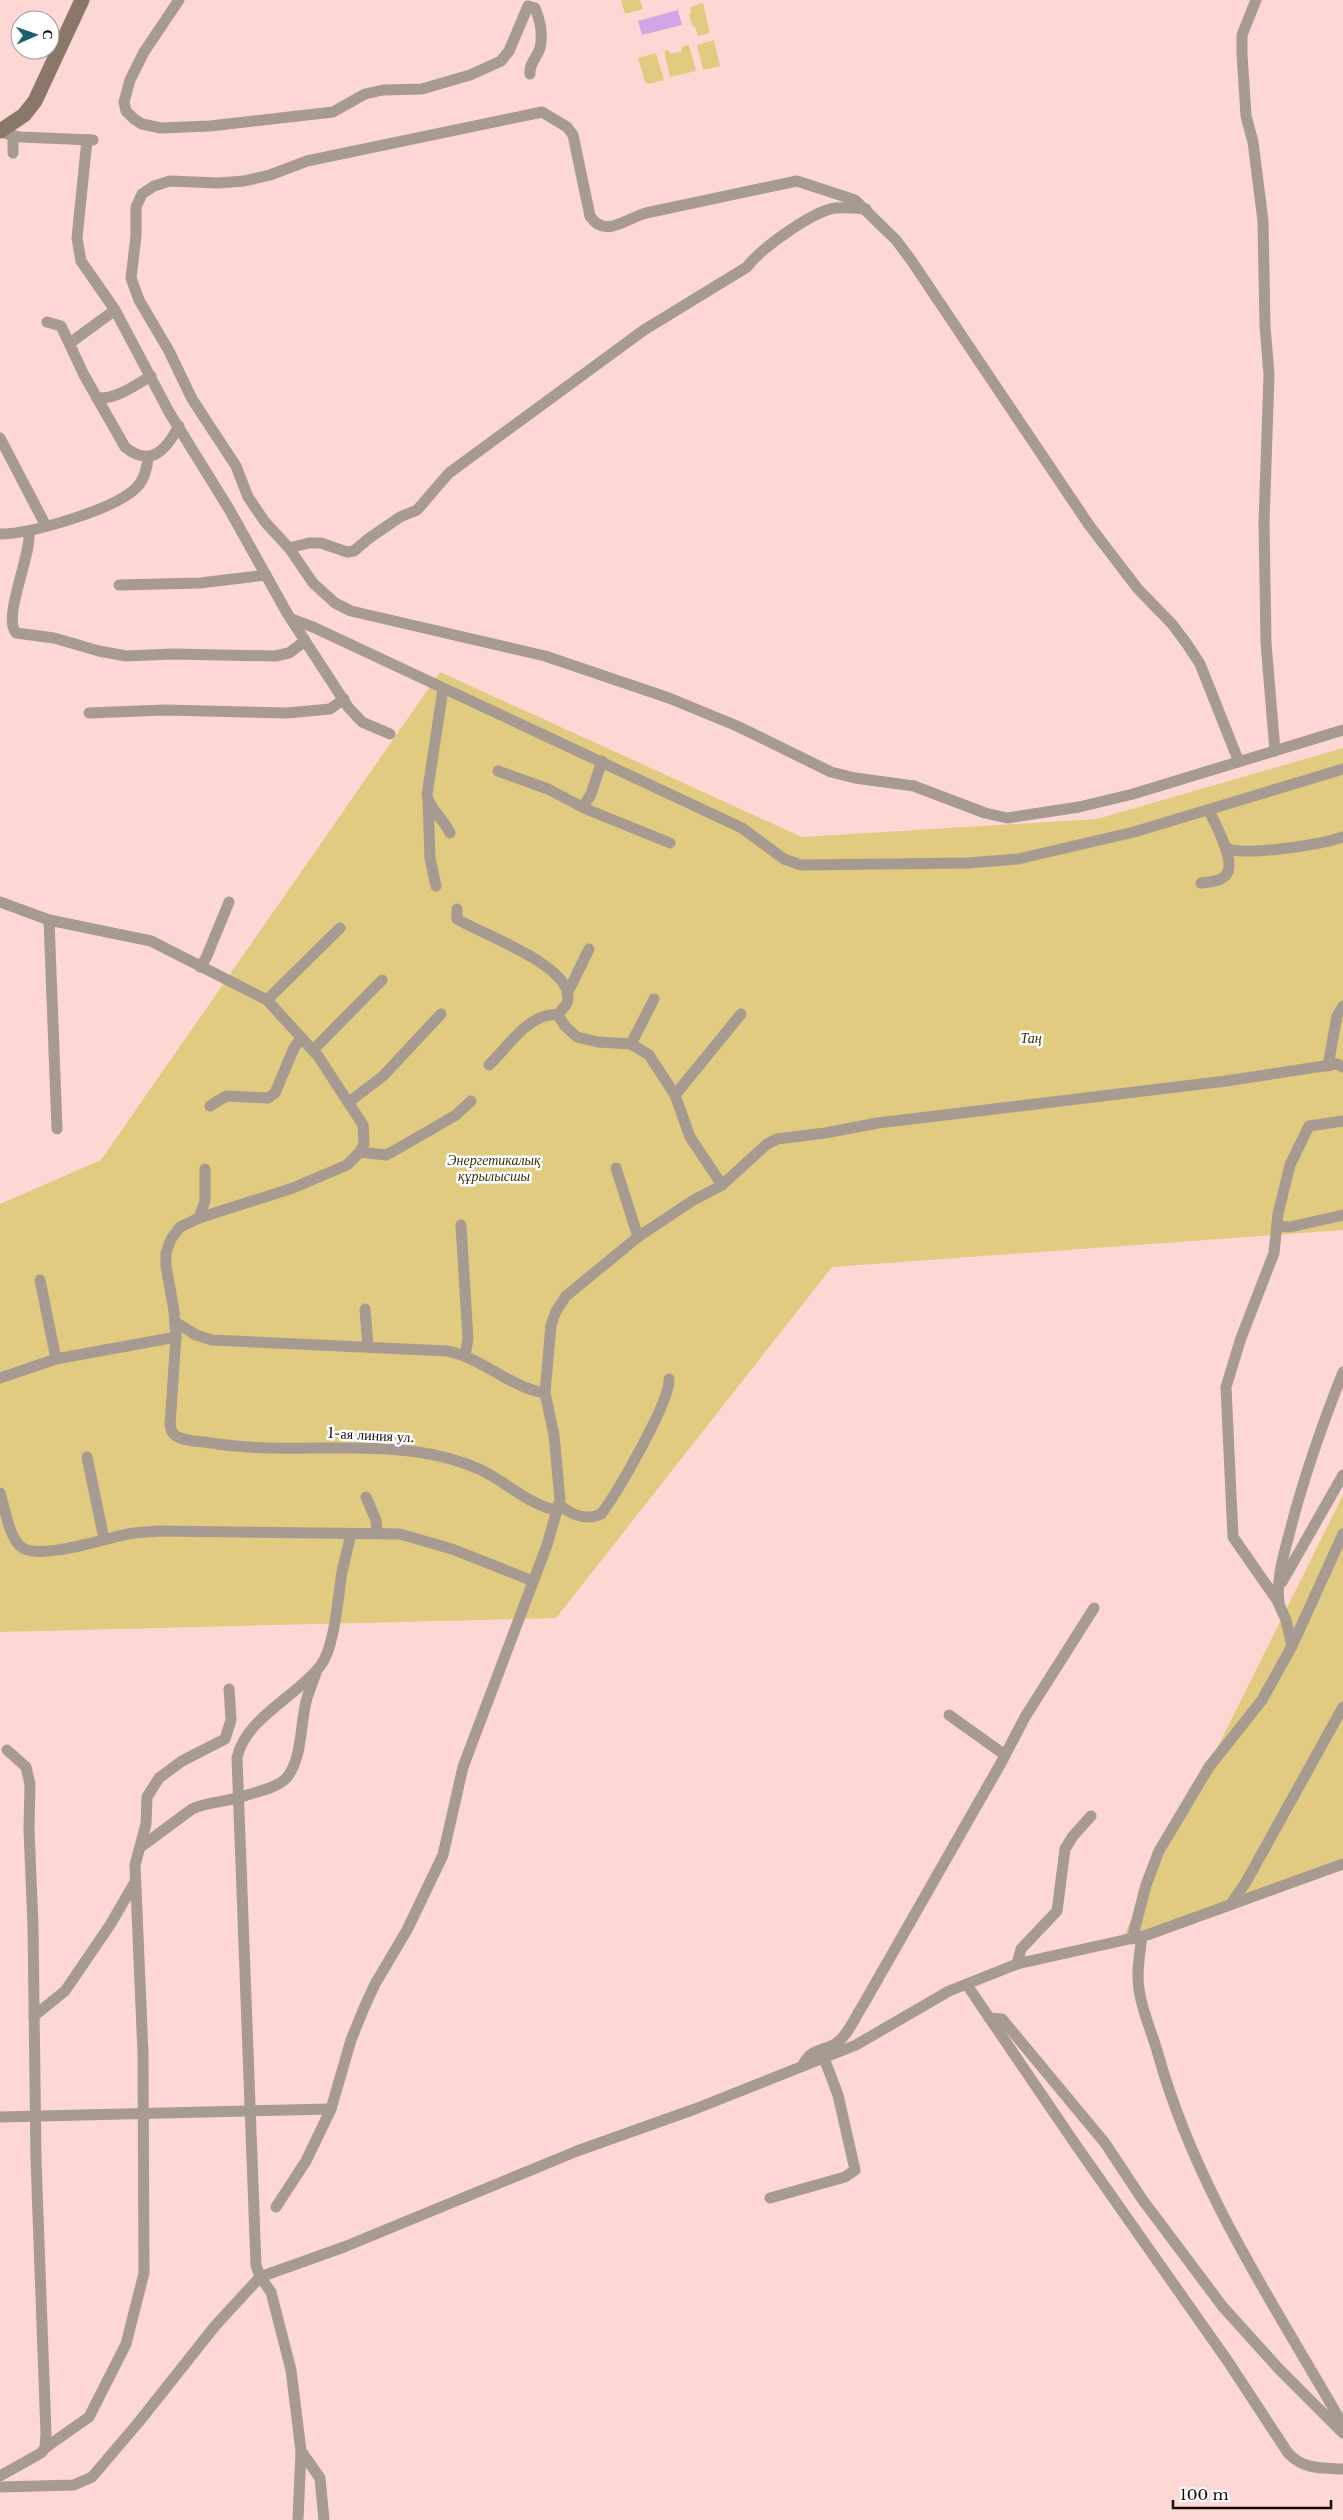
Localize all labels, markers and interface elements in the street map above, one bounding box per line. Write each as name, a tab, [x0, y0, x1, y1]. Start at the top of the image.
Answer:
north arrow	[10, 10, 60, 60]
text: С	[39, 29, 57, 40]
park label: Таң	[1020, 1029, 1042, 1047]
park label: Энергетикалық құрылысшы	[447, 1151, 541, 1185]
street label: 1-ая линия ул.	[327, 1424, 415, 1446]
scale bar	[1173, 2478, 1330, 2510]
text: 100 m	[1180, 2485, 1229, 2504]

